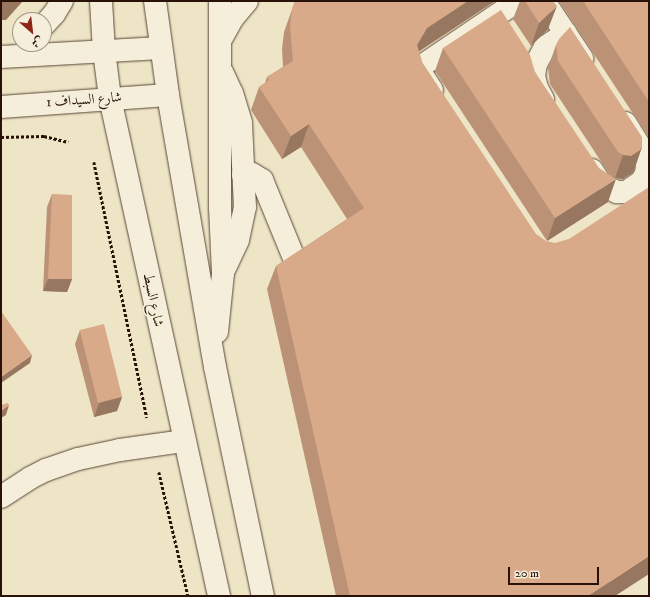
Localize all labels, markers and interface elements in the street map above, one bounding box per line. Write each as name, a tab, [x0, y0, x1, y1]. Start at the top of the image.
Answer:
north arrow	[12, 12, 52, 52]
text: ش	[29, 33, 45, 50]
street label: شارع السيداف 1	[46, 89, 122, 111]
street label: شارع السبط	[139, 272, 167, 328]
scale bar	[510, 559, 601, 585]
text: 20 m	[515, 566, 539, 581]

